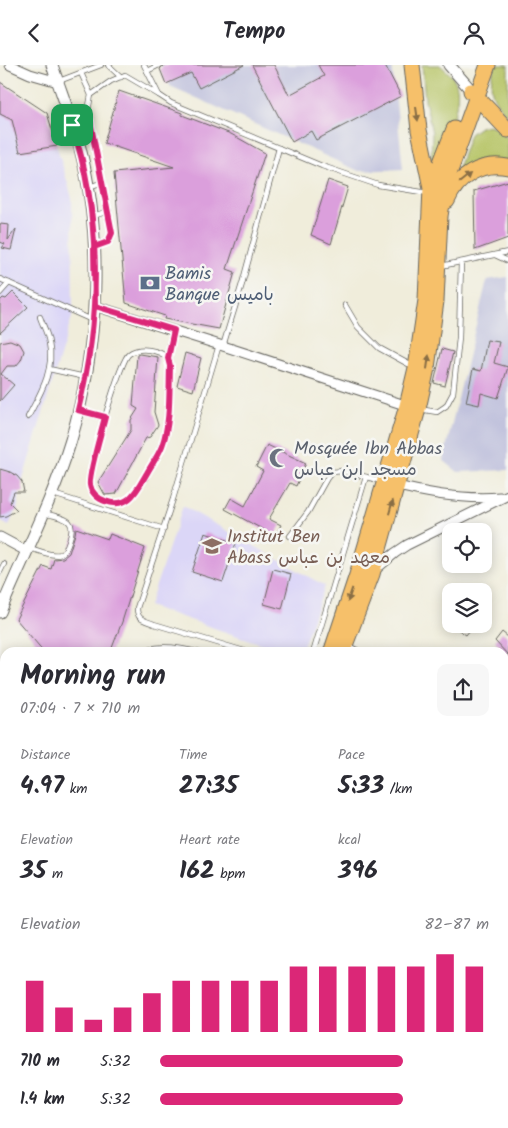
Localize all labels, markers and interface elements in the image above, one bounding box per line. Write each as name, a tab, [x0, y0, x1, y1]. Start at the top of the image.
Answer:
text: Tempo	[223, 15, 285, 50]
icon: back	[20, 19, 48, 47]
icon: person	[460, 19, 488, 47]
pin	[51, 104, 93, 146]
one-way arrow	[413, 106, 421, 122]
icon: arrive	[58, 111, 86, 139]
one-way arrow	[458, 172, 471, 183]
place label: Bamis Banque باميس	[165, 260, 274, 310]
bank icon: Bamis Banque باميس	[139, 272, 161, 294]
one-way arrow	[424, 353, 432, 369]
place label: Mosquée Ibn Abbas مسجد ابن عباس	[294, 435, 443, 485]
mosque icon: Mosquée Ibn Abbas مسجد ابن عباس	[268, 447, 290, 469]
one-way arrow	[388, 499, 396, 514]
place label: Institut Ben Abass معهد بن عباس	[227, 523, 390, 573]
map controls	[442, 523, 492, 633]
button: locate	[442, 523, 492, 573]
school or university icon: Institut Ben Abass معهد بن عباس	[201, 535, 223, 557]
button: layers	[442, 583, 492, 633]
one-way arrow	[346, 588, 353, 603]
text: Morning run	[20, 654, 166, 699]
button: share	[437, 664, 489, 716]
text: 07:04 · 7 × 710 m	[20, 696, 140, 721]
text: Distance	[20, 744, 70, 766]
text: Time	[179, 744, 207, 766]
text: Pace	[338, 744, 365, 766]
text: 4.97	[20, 766, 64, 806]
text: 27:35	[179, 766, 238, 806]
text: 5:33	[338, 766, 384, 806]
text: km	[64, 778, 87, 800]
text: /km	[384, 778, 412, 800]
text: Elevation	[20, 829, 73, 851]
text: Heart rate	[179, 829, 240, 851]
text: kcal	[338, 829, 361, 851]
text: 35	[20, 851, 46, 891]
text: 162	[179, 851, 215, 891]
text: 396	[338, 851, 378, 891]
text: m	[46, 863, 63, 885]
text: bpm	[215, 863, 246, 885]
text: Elevation	[20, 912, 81, 937]
text: 82–87 m	[424, 912, 489, 937]
text: 710 m	[20, 1049, 60, 1074]
text: 5:32	[100, 1049, 131, 1074]
text: 1.4 km	[20, 1087, 65, 1112]
text: 5:32	[100, 1087, 131, 1112]

